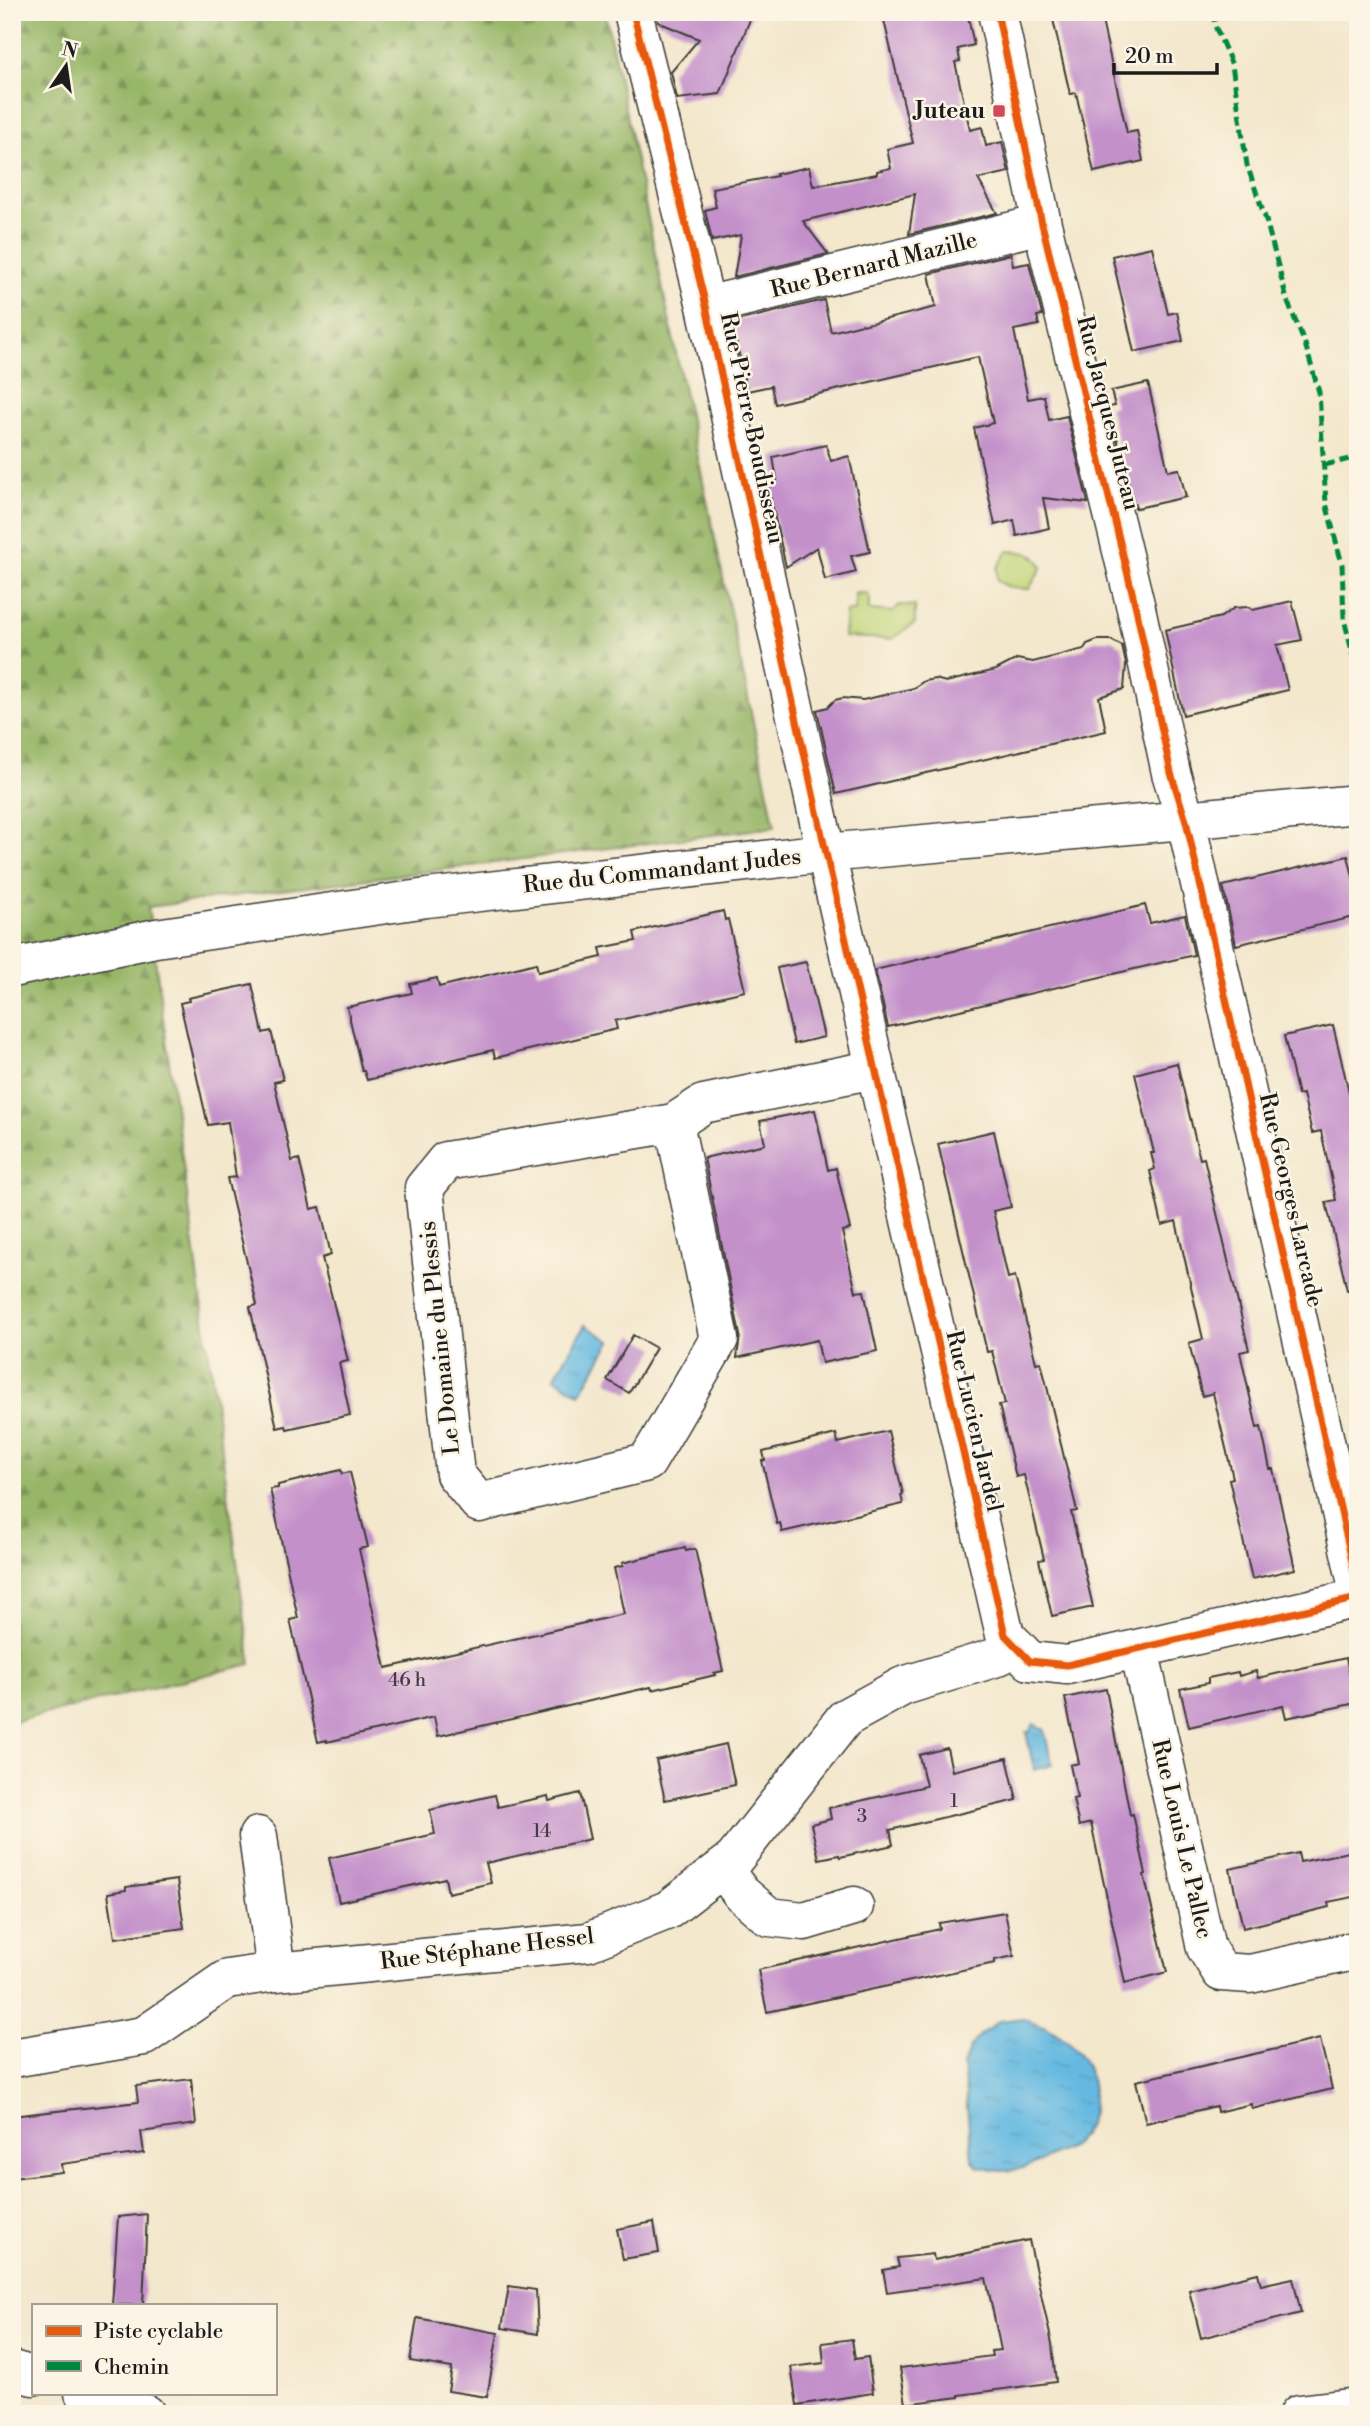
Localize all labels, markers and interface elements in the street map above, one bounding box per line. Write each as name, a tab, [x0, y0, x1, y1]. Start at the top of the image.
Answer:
north arrow	[32, 32, 102, 102]
scale bar	[1114, 32, 1218, 76]
text: N	[60, 37, 80, 64]
text: 20 m	[1125, 44, 1174, 70]
place label: Juteau	[912, 97, 985, 125]
marker: Juteau	[991, 103, 1007, 119]
street label: Rue Bernard Mazille	[768, 226, 980, 304]
street label: Rue Pierre Boudisseau	[714, 310, 790, 546]
street label: Rue Jacques Juteau	[1070, 313, 1146, 513]
street label: Rue du Commandant Judes	[521, 842, 803, 900]
street label: Rue Georges Larcade	[1253, 1090, 1329, 1310]
street label: Le Domaine du Plessis	[414, 1220, 466, 1456]
street label: Rue Lucien Jardel	[939, 1327, 1009, 1515]
house number: 46 h	[388, 1668, 426, 1692]
street label: Rue Louis Le Pallec	[1145, 1737, 1219, 1941]
house number: 1	[950, 1789, 958, 1813]
house number: 3	[857, 1804, 867, 1828]
house number: 14	[533, 1819, 551, 1843]
street label: Rue Stéphane Hessel	[378, 1922, 596, 1976]
legend	[32, 2304, 276, 2394]
text: Piste cyclable	[94, 2319, 223, 2345]
text: Chemin	[94, 2355, 170, 2381]

